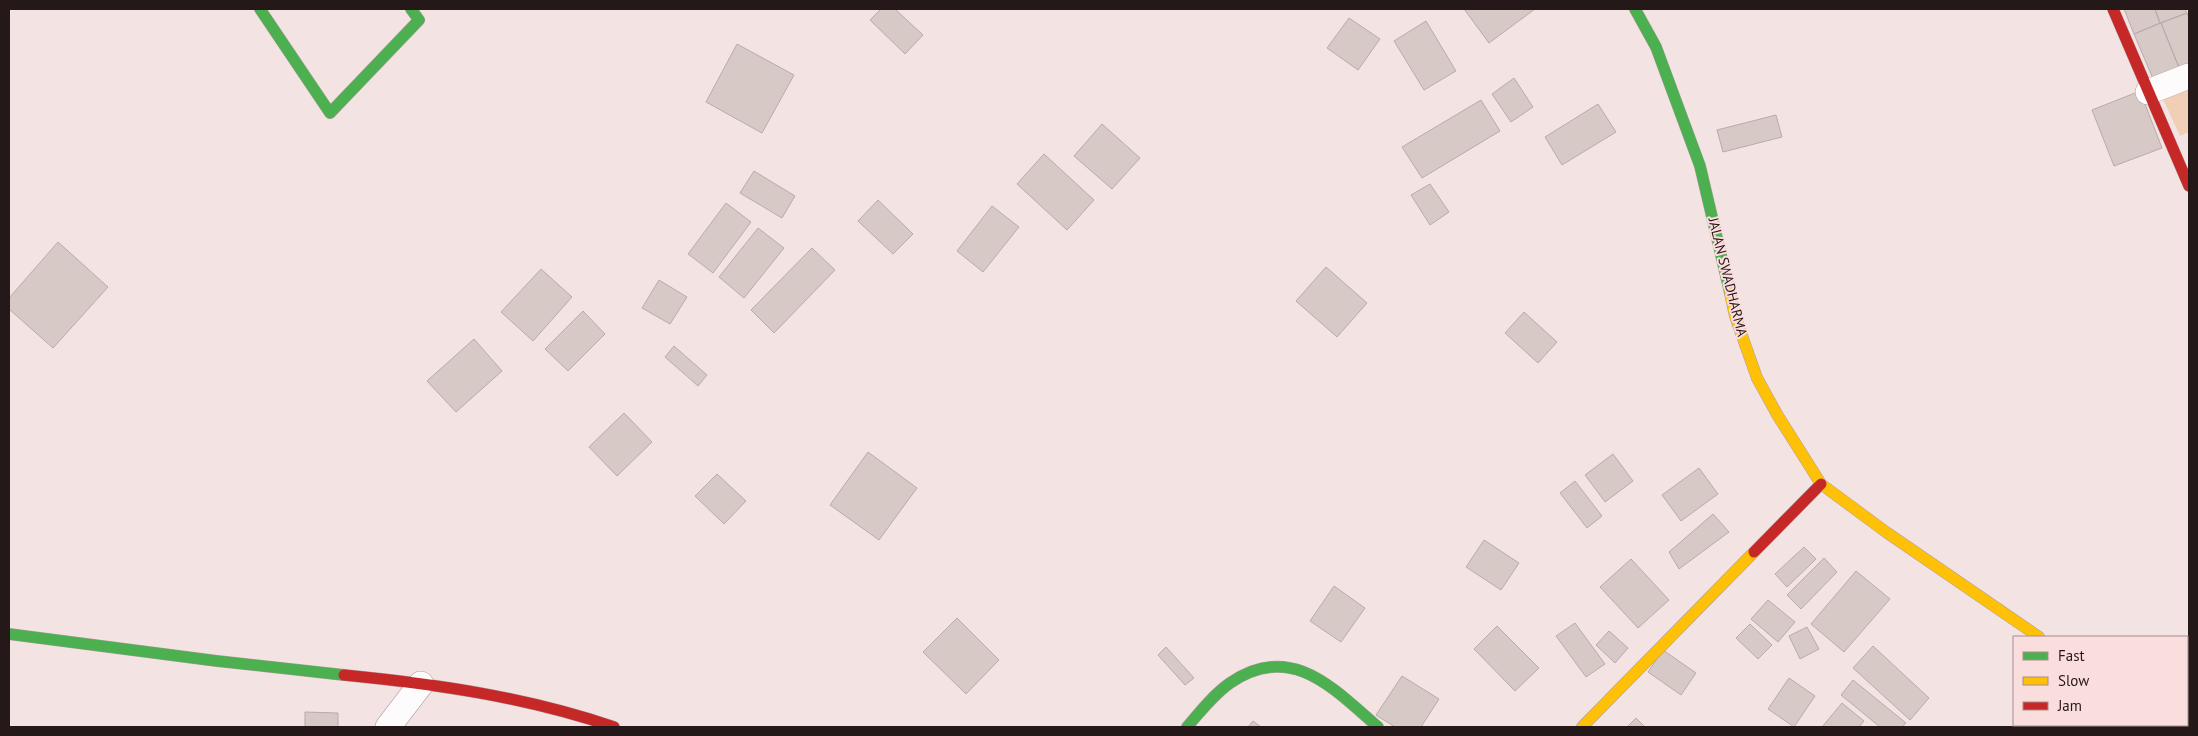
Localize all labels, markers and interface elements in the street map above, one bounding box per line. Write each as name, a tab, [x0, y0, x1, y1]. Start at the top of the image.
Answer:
street label: JALAN SWADHARMA	[1704, 215, 1752, 339]
legend	[2013, 636, 2188, 726]
text: Fast	[2058, 646, 2085, 665]
text: Slow	[2058, 671, 2089, 690]
text: Jam	[2057, 696, 2082, 715]

